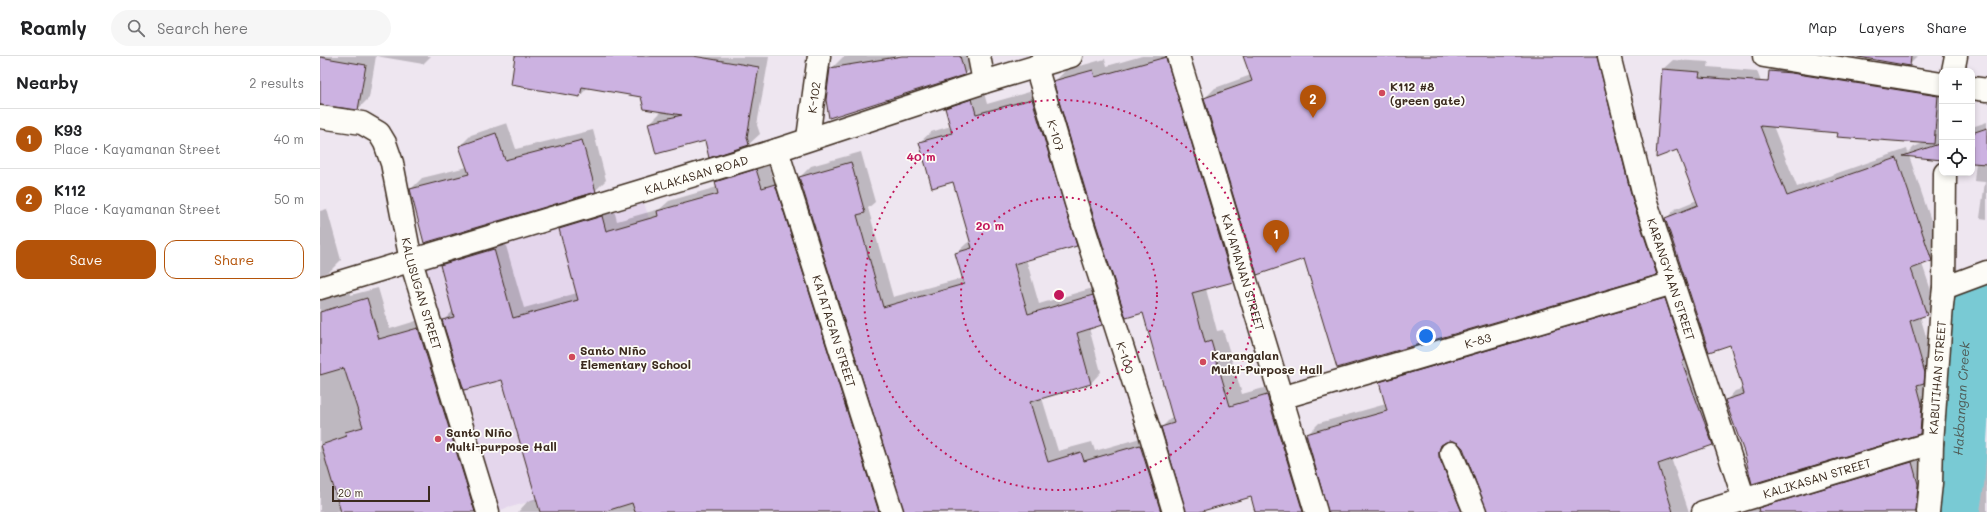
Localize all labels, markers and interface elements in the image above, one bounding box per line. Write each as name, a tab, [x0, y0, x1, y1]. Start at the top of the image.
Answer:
search box	[111, 10, 391, 46]
text: Roamly	[20, 15, 87, 40]
icon: search	[125, 17, 147, 39]
text: Search here	[157, 18, 248, 38]
text: Map	[1808, 18, 1837, 37]
text: Layers	[1859, 18, 1905, 37]
text: Share	[1927, 18, 1967, 37]
map controls	[1939, 68, 1975, 176]
button: +	[1939, 68, 1975, 104]
text: Nearby	[16, 71, 78, 93]
text: 2 results	[249, 74, 304, 91]
place label: K112 #8 (green gate)	[1390, 78, 1465, 108]
street label: K-102	[803, 81, 823, 114]
pin: 2	[1300, 85, 1326, 118]
marker: K112 #8 (green gate)	[1377, 88, 1387, 98]
button: −	[1939, 104, 1975, 140]
street label: K-107	[1044, 118, 1068, 153]
text: K93	[54, 120, 82, 140]
text: 1	[26, 130, 32, 147]
text: 40 m	[274, 130, 304, 147]
text: Place · Kayamanan Street	[54, 140, 220, 157]
button: locate	[1939, 140, 1975, 176]
text: 40 m	[906, 148, 936, 164]
street label: KALAKASAN ROAD	[642, 151, 750, 198]
text: K112	[54, 180, 86, 200]
text: 2	[25, 190, 33, 207]
text: 50 m	[274, 190, 304, 207]
text: Place · Kayamanan Street	[54, 200, 220, 217]
street label: KAYAMANAN STREET	[1218, 212, 1269, 333]
street label: KARANGYAAN STREET	[1644, 216, 1699, 343]
text: 20 m	[976, 217, 1004, 233]
pin: 1	[1263, 220, 1289, 253]
street label: KALUSUGAN STREET	[399, 236, 446, 352]
button: Save	[16, 240, 156, 279]
button: Share	[164, 240, 304, 279]
street label: KATATAGAN STREET	[809, 273, 860, 390]
centre of rings	[1052, 288, 1066, 302]
street label: KABUTIHAN STREET	[1925, 319, 1949, 435]
your location	[1416, 326, 1436, 346]
street label: K-83	[1463, 329, 1493, 352]
street label: K-100	[1113, 340, 1138, 376]
water label: Hakbangan Creek	[1948, 340, 1972, 456]
place label: Santo Niño Elementary School	[580, 342, 691, 372]
place label: Karangalan Multi-Purpose Hall	[1211, 347, 1322, 377]
marker: Santo Niño Elementary School	[567, 352, 577, 362]
marker: Karangalan Multi-Purpose Hall	[1198, 357, 1208, 367]
place label: Santo Niño Multi-purpose Hall	[446, 424, 557, 454]
marker: Santo Niño Multi-purpose Hall	[433, 434, 443, 444]
street label: KALIKASAN STREET	[1761, 454, 1873, 502]
scale bar	[332, 484, 430, 503]
text: 20 m	[338, 485, 363, 500]

